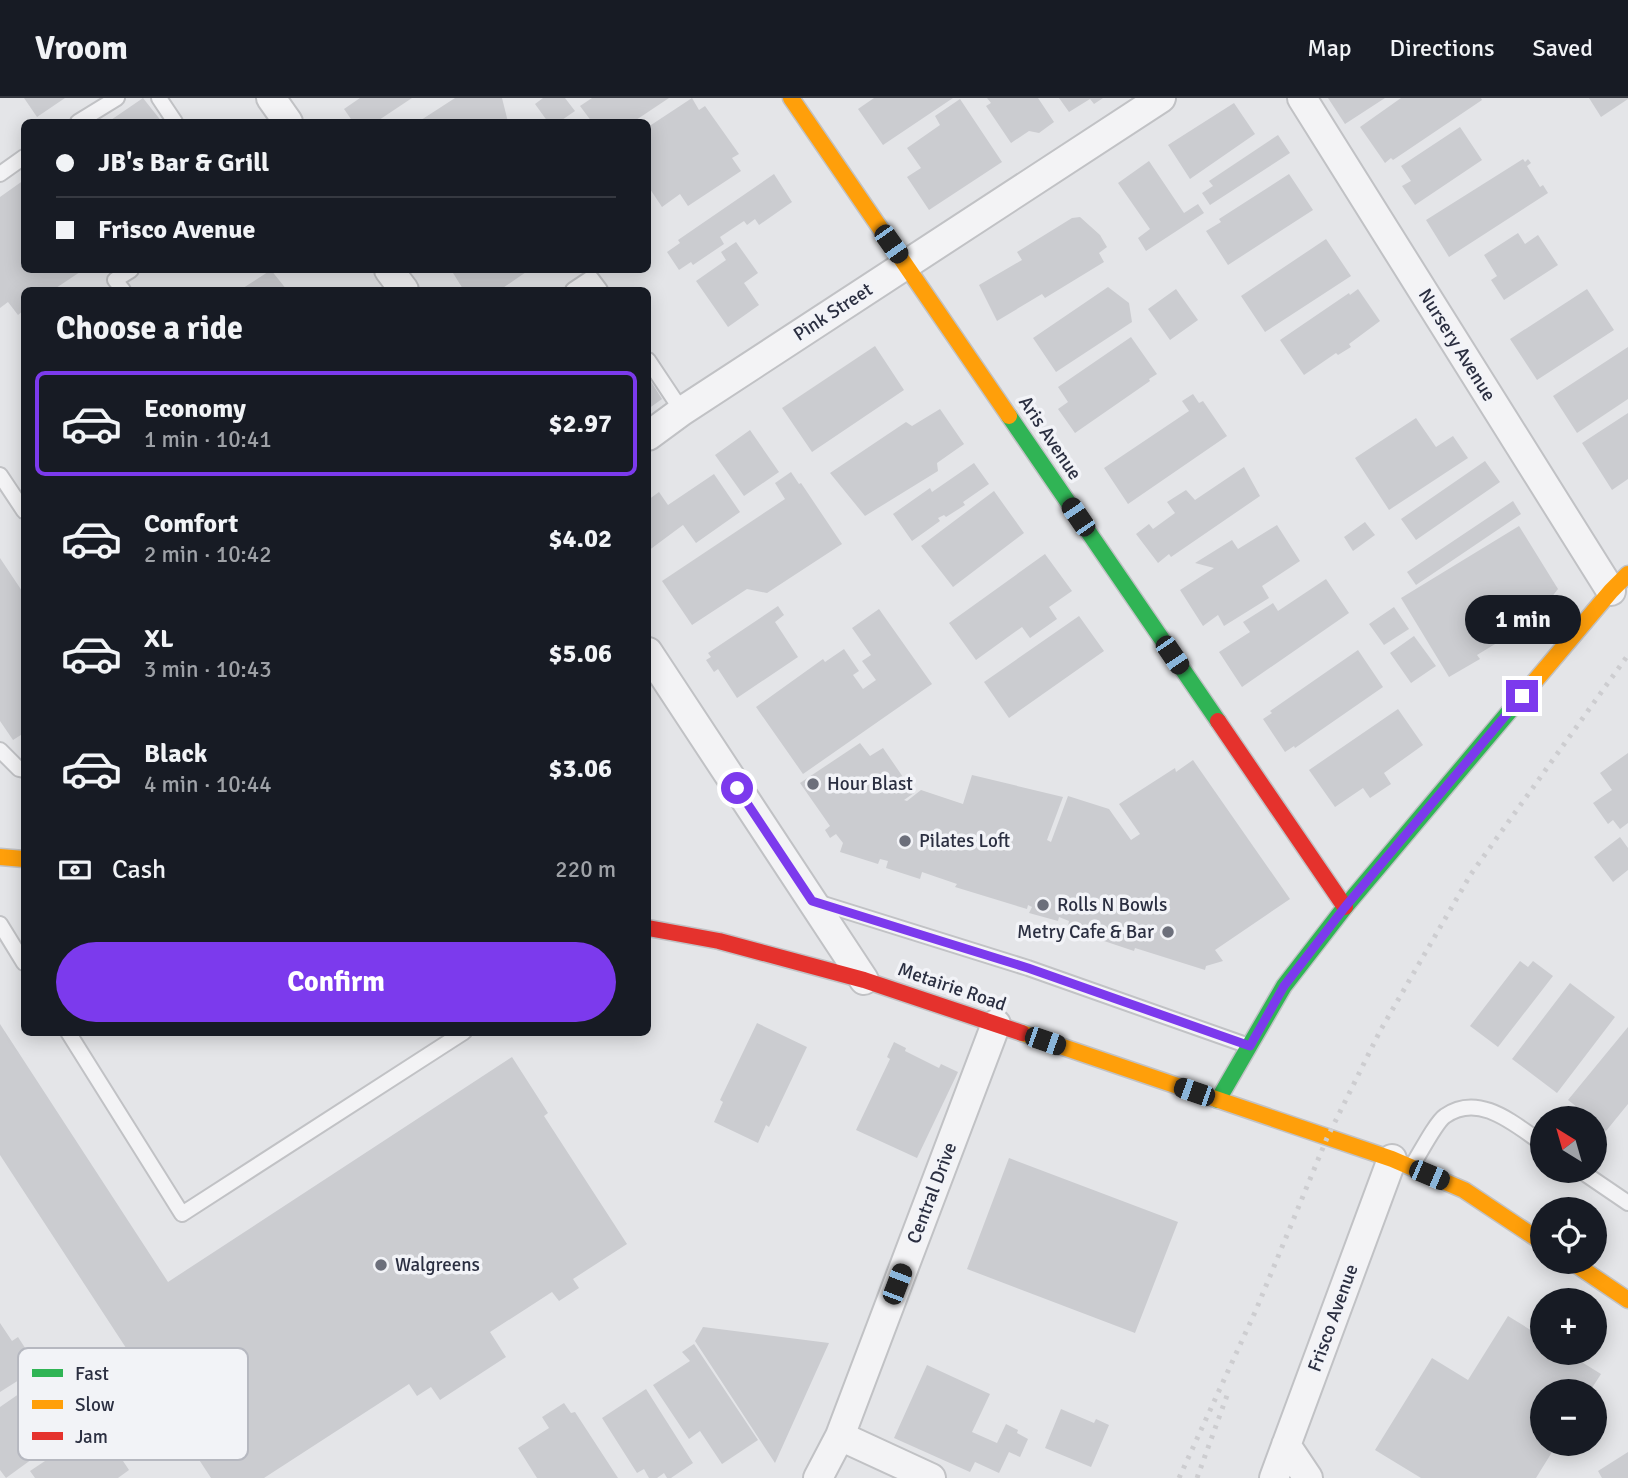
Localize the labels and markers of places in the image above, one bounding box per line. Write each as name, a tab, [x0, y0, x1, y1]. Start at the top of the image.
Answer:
place label: Hour Blast	[827, 772, 913, 796]
marker: Hour Blast	[805, 776, 821, 792]
place label: Pilates Loft	[919, 829, 1010, 853]
marker: Pilates Loft	[897, 833, 913, 849]
place label: Rolls N Bowls	[1057, 893, 1167, 917]
marker: Rolls N Bowls	[1035, 897, 1051, 913]
place label: Metry Cafe & Bar	[1017, 920, 1154, 944]
marker: Metry Cafe & Bar	[1160, 924, 1176, 940]
place label: Walgreens	[395, 1253, 480, 1277]
marker: Walgreens	[373, 1257, 389, 1273]

